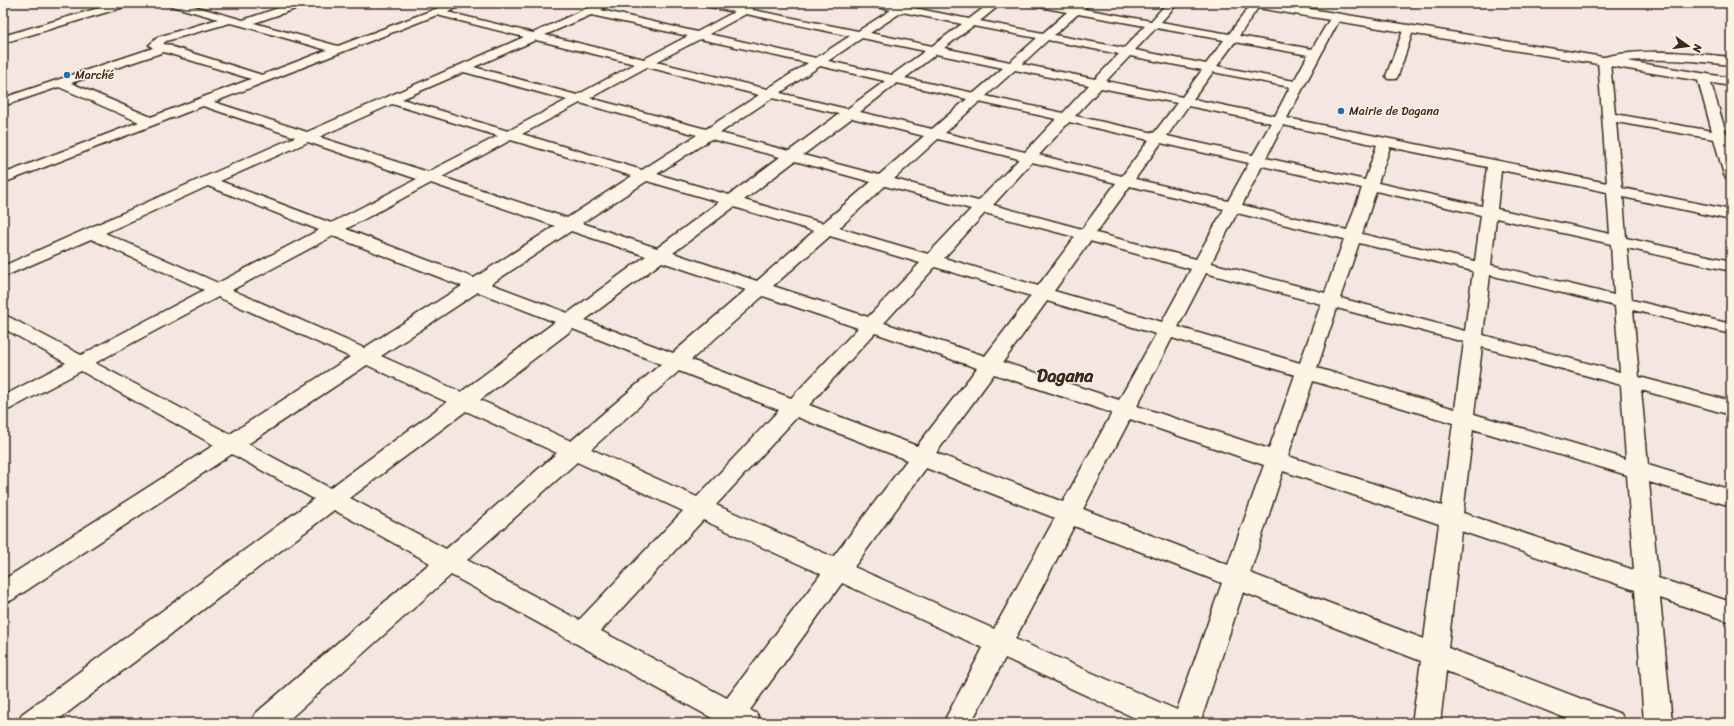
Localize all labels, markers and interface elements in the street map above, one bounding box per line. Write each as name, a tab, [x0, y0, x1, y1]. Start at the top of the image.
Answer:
north arrow	[1668, 26, 1708, 66]
text: N	[1687, 41, 1708, 55]
place label: Marché	[75, 64, 114, 86]
marker: Marché	[62, 70, 72, 80]
place label: Mairie de Dagana	[1349, 100, 1440, 122]
marker: Mairie de Dagana	[1336, 106, 1346, 116]
district label: Dagana	[1037, 360, 1094, 392]

